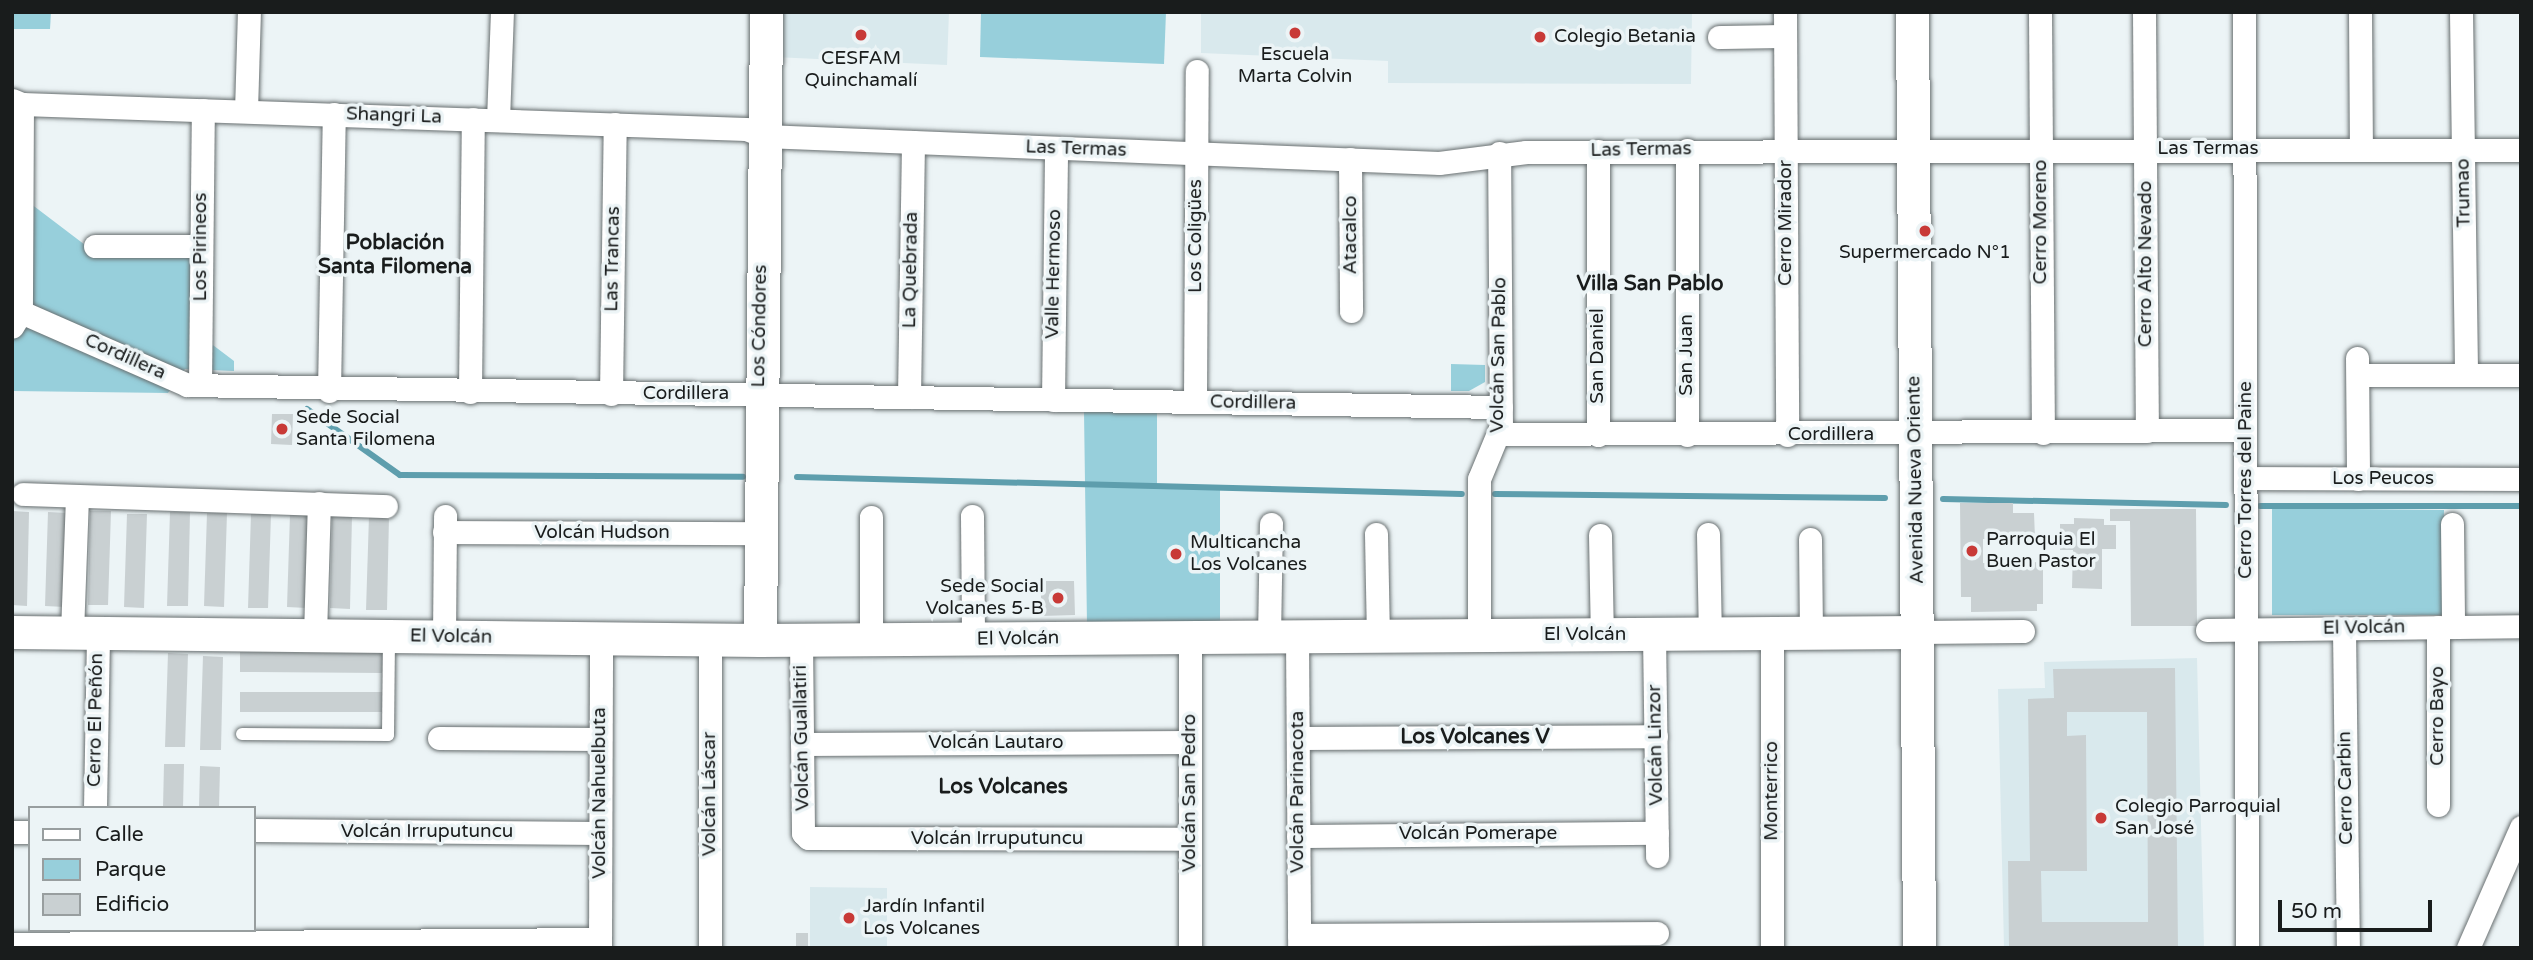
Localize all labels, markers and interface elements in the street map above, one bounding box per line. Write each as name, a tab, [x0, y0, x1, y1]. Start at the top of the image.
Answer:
marker: CESFAM Quinchamalí	[851, 25, 871, 45]
marker: Escuela Marta Colvin	[1287, 25, 1303, 41]
place label: Colegio Betania	[1554, 26, 1696, 48]
marker: Colegio Betania	[1532, 29, 1548, 45]
place label: Escuela Marta Colvin	[1238, 44, 1352, 88]
place label: CESFAM Quinchamalí	[804, 48, 918, 92]
street label: Shangri La	[346, 103, 442, 129]
street label: Las Termas	[1025, 136, 1127, 162]
street label: Las Termas	[1590, 138, 1692, 162]
street label: Las Termas	[2157, 138, 2259, 160]
street label: Trumao	[2452, 158, 2476, 228]
street label: Cerro Mirador	[1775, 160, 1797, 286]
street label: Cerro Moreno	[2030, 160, 2052, 284]
street label: Los Coligües	[1185, 179, 1207, 293]
street label: Cerro Alto Nevado	[2135, 181, 2157, 347]
street label: Los Pirineos	[190, 193, 212, 301]
street label: Atacalco	[1340, 196, 1362, 274]
street label: Las Trancas	[601, 206, 625, 312]
street label: Valle Hermoso	[1041, 209, 1067, 339]
street label: La Quebrada	[899, 211, 923, 329]
marker: Supermercado N°1	[1917, 223, 1933, 239]
district label: Población Santa Filomena	[318, 230, 472, 280]
place label: Supermercado N°1	[1839, 242, 2011, 264]
street label: Los Cóndores	[748, 264, 772, 388]
district label: Villa San Pablo	[1577, 271, 1723, 297]
street label: Volcán San Pablo	[1486, 277, 1512, 433]
street label: San Daniel	[1587, 308, 1609, 404]
street label: San Juan	[1676, 314, 1698, 396]
street label: Cordillera	[81, 329, 169, 385]
street label: Avenida Nueva Oriente	[1903, 376, 1929, 584]
street label: Cerro Torres del Paine	[2235, 381, 2257, 579]
street label: Cordillera	[643, 383, 729, 405]
street label: Cordillera	[1210, 391, 1296, 415]
place label: Sede Social Santa Filomena	[296, 407, 435, 451]
marker: Sede Social Santa Filomena	[274, 421, 290, 437]
street label: Cordillera	[1788, 424, 1874, 446]
street label: Los Peucos	[2332, 468, 2434, 490]
street label: Volcán Hudson	[534, 522, 670, 544]
place label: Parroquia El Buen Pastor	[1986, 529, 2096, 573]
place label: Multicancha Los Volcanes	[1190, 532, 1307, 576]
marker: Parroquia El Buen Pastor	[1964, 543, 1980, 559]
marker: Multicancha Los Volcanes	[1168, 546, 1184, 562]
place label: Sede Social Volcanes 5-B	[926, 576, 1044, 620]
marker: Sede Social Volcanes 5-B	[1050, 590, 1066, 606]
street label: El Volcán	[2323, 616, 2405, 640]
street label: El Volcán	[1544, 624, 1626, 646]
street label: El Volcán	[410, 625, 492, 649]
street label: El Volcán	[977, 627, 1059, 651]
street label: Cerro El Peñón	[83, 653, 109, 787]
street label: Volcán Guallatiri	[789, 665, 815, 811]
street label: Cerro Bayo	[2427, 666, 2449, 766]
street label: Volcán Linzor	[1644, 684, 1668, 806]
street label: Volcán Nahuelbuta	[589, 707, 611, 879]
street label: Volcán Parinacota	[1287, 711, 1309, 873]
street label: Volcán San Pedro	[1179, 714, 1201, 872]
district label: Los Volcanes V	[1400, 724, 1550, 750]
street label: Cerro Carbin	[2334, 731, 2358, 845]
street label: Volcán Láscar	[699, 732, 721, 856]
street label: Volcán Lautaro	[928, 732, 1064, 754]
street label: Monterrico	[1761, 741, 1783, 841]
district label: Los Volcanes	[938, 774, 1068, 800]
place label: Colegio Parroquial San José	[2115, 796, 2281, 840]
legend	[28, 806, 256, 932]
marker: Colegio Parroquial San José	[2093, 810, 2109, 826]
street label: Volcán Irruputuncu	[341, 821, 513, 843]
text: Calle	[95, 822, 144, 847]
street label: Volcán Pomerape	[1399, 823, 1557, 845]
street label: Volcán Irruputuncu	[911, 828, 1083, 850]
text: Parque	[95, 857, 166, 882]
scale bar	[2281, 886, 2435, 930]
text: Edificio	[95, 892, 169, 917]
place label: Jardín Infantil Los Volcanes	[863, 896, 985, 940]
text: 50 m	[2291, 899, 2342, 924]
marker: Jardín Infantil Los Volcanes	[841, 910, 857, 926]

